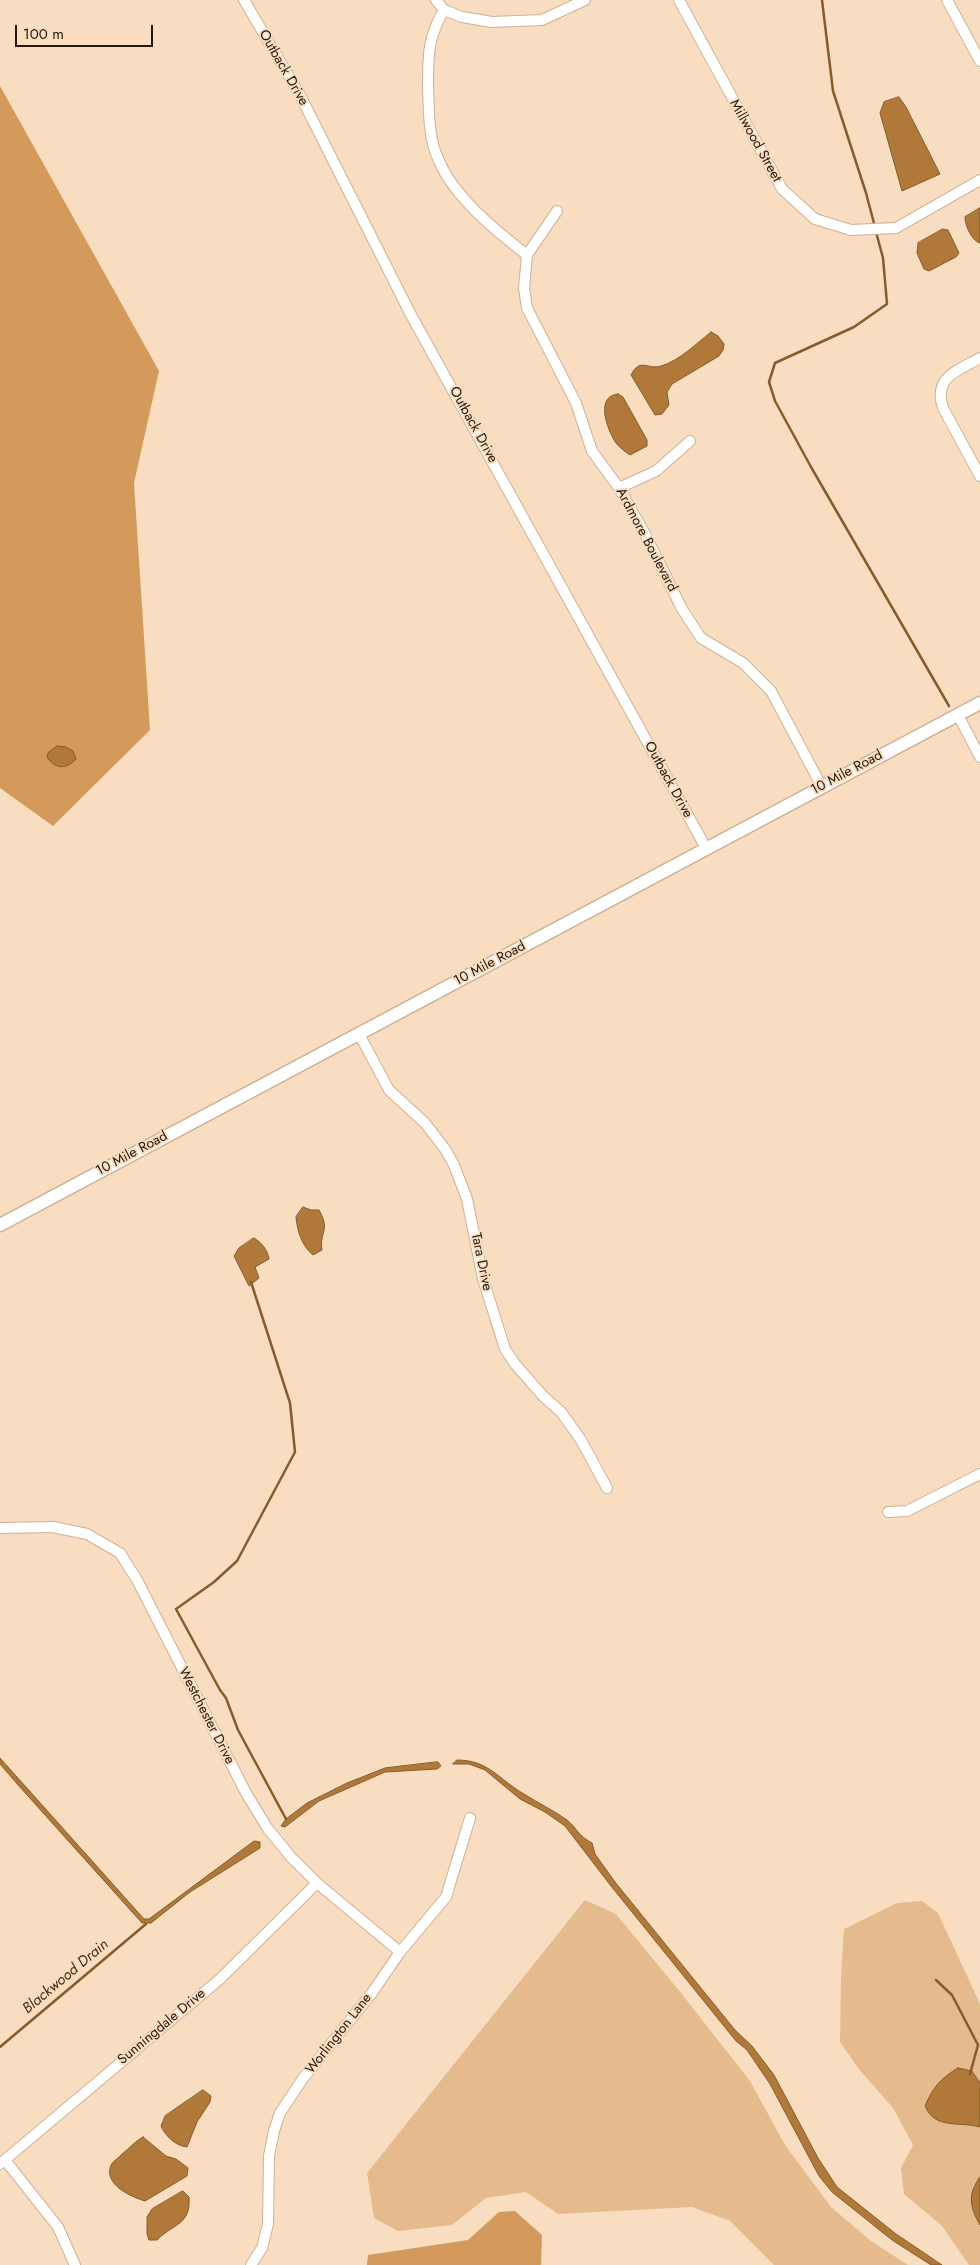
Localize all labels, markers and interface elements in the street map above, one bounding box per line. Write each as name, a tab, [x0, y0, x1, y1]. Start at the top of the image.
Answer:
scale bar	[18, 15, 155, 47]
text: 100 m	[23, 23, 64, 45]
street label: Outback Drive	[255, 27, 311, 109]
street label: Millwood Street	[725, 97, 785, 185]
street label: Outback Drive	[445, 384, 501, 466]
street label: Ardmore Boulevard	[612, 485, 680, 595]
street label: Outback Drive	[640, 739, 696, 821]
street label: 10 Mile Road	[808, 747, 886, 799]
street label: 10 Mile Road	[451, 938, 529, 990]
street label: 10 Mile Road	[93, 1128, 171, 1180]
street label: Tara Drive	[467, 1232, 495, 1292]
street label: Westchester Drive	[174, 1665, 238, 1767]
water label: Blackwood Drain	[19, 1936, 113, 2018]
street label: Sunningdale Drive	[115, 1985, 209, 2069]
street label: Worlington Lane	[302, 1990, 376, 2078]

